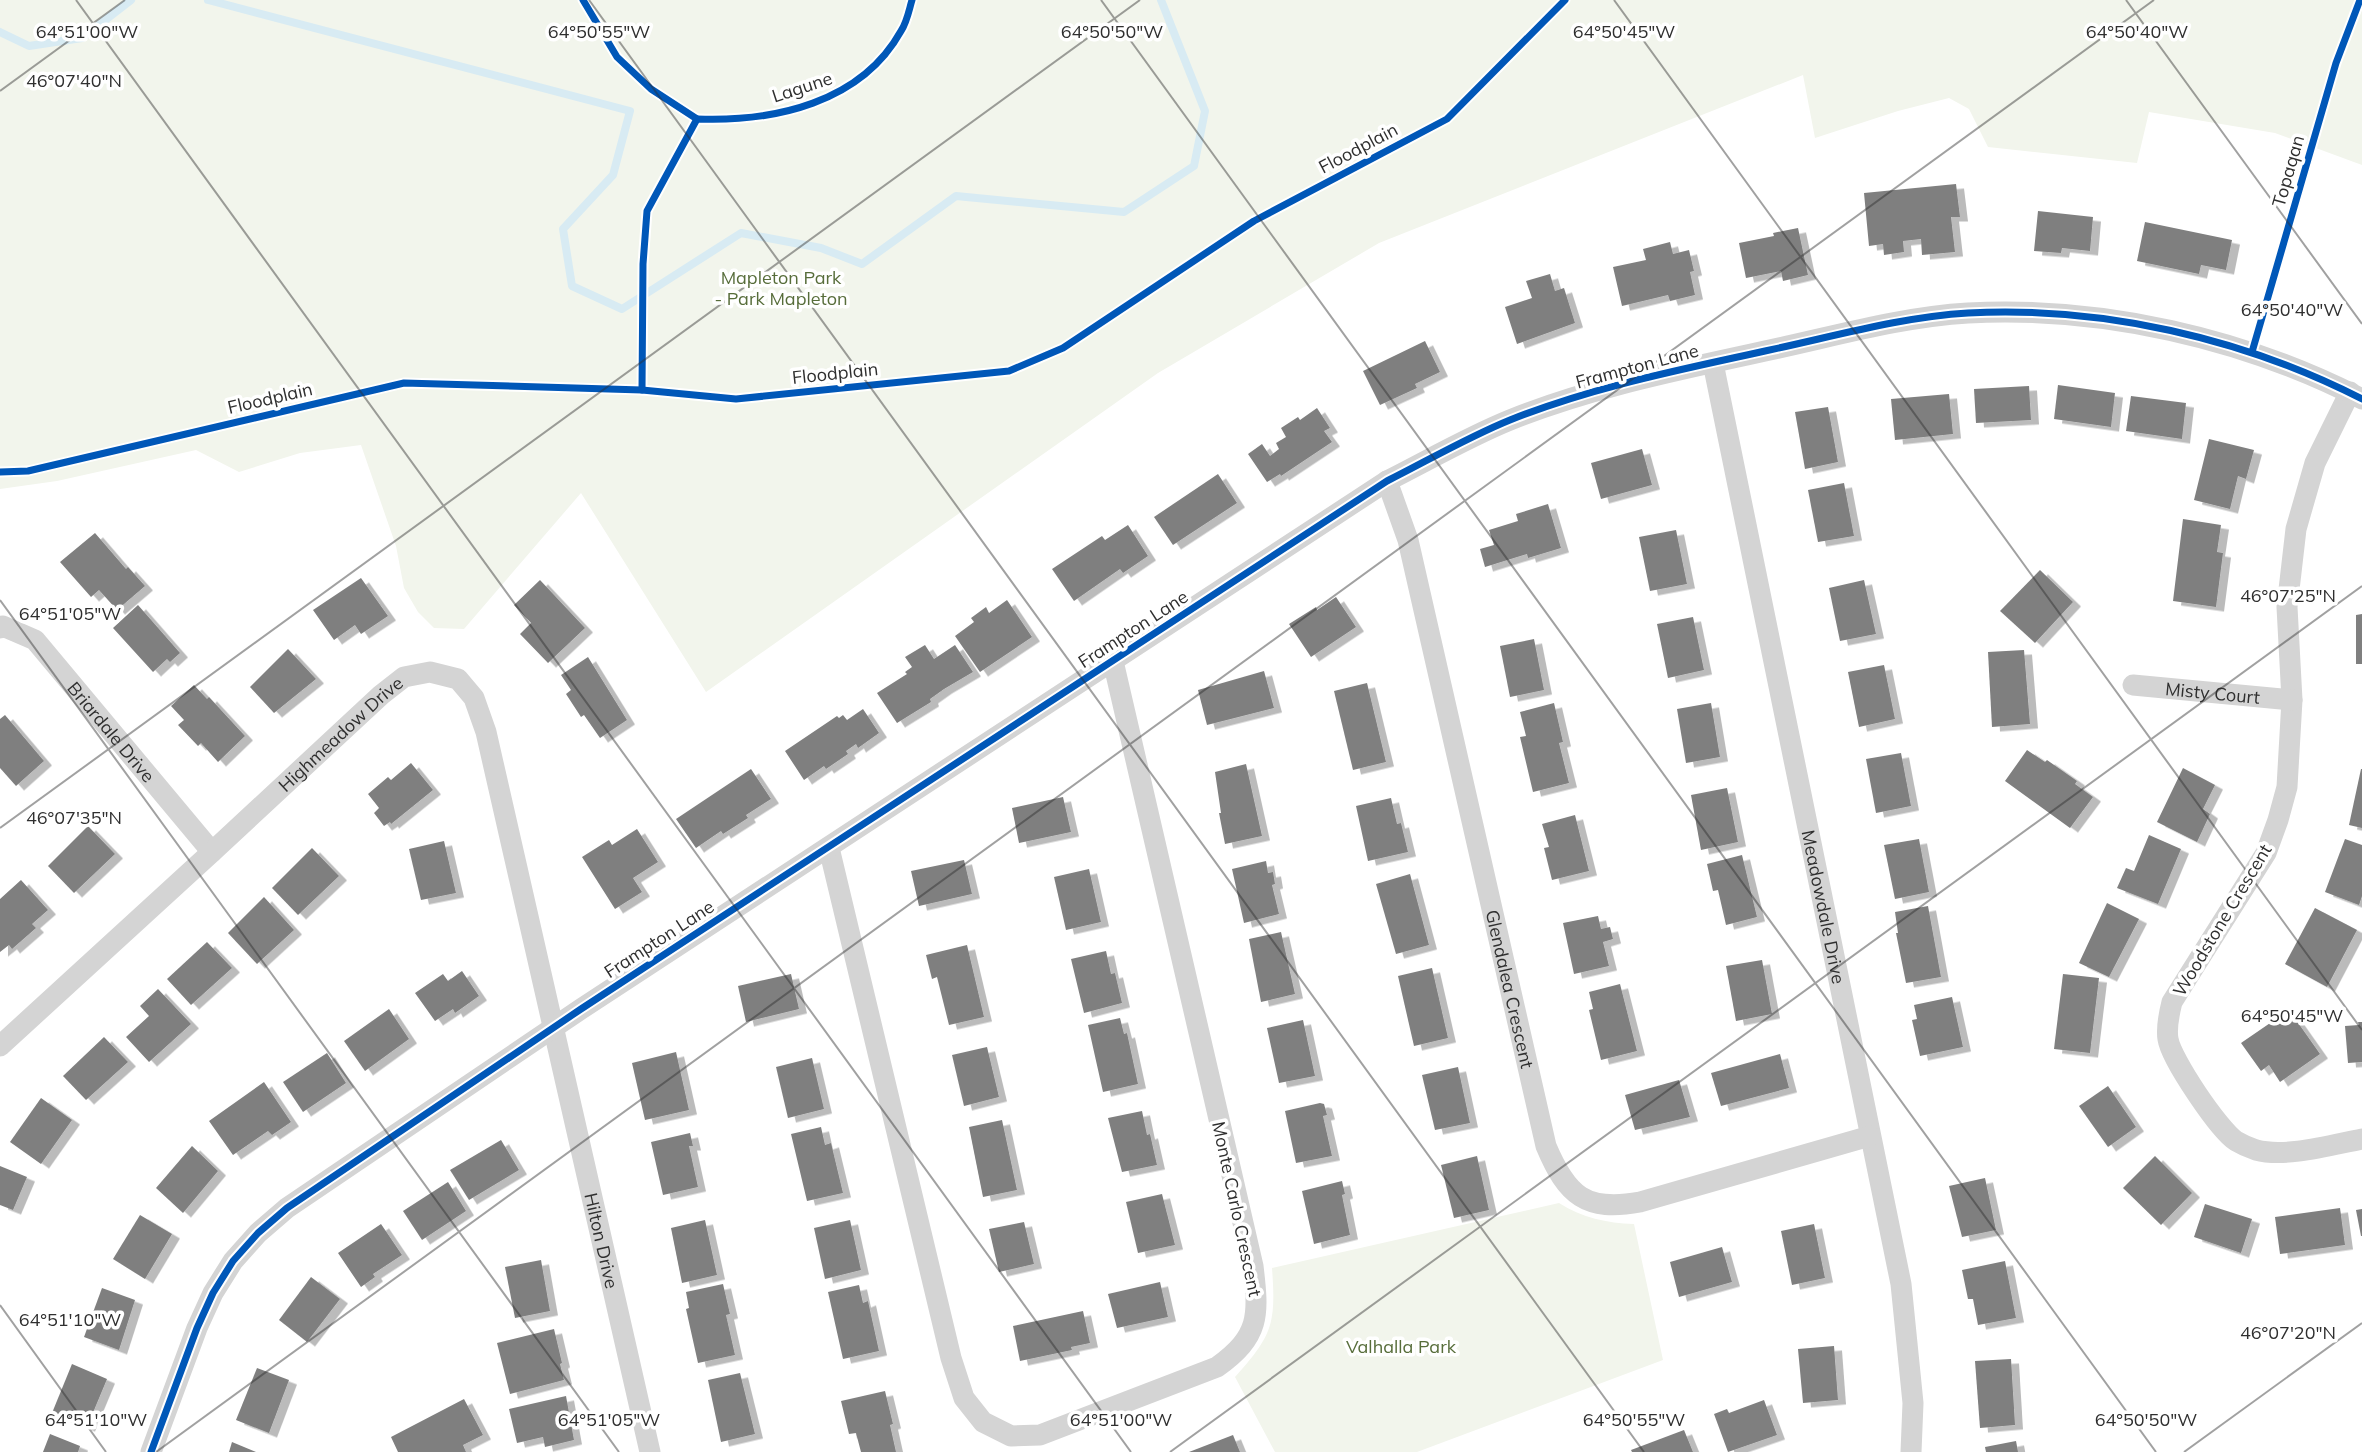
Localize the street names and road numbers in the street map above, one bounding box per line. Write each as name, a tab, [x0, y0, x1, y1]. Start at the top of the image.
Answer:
street label: Lagune	[769, 66, 835, 108]
street label: Floodplain	[1314, 118, 1402, 178]
street label: Topaqan	[2267, 132, 2309, 210]
street label: Frampton Lane	[1573, 339, 1701, 393]
street label: Floodplain	[791, 357, 879, 389]
street label: Floodplain	[225, 377, 315, 419]
street label: Frampton Lane	[1074, 585, 1192, 673]
street label: Highmeadow Drive	[273, 671, 407, 796]
street label: Briardale Drive	[63, 677, 160, 787]
street label: Misty Court	[2164, 677, 2261, 708]
street label: Meadowdale Drive	[1797, 828, 1851, 986]
street label: Woodstone Crescent	[2167, 840, 2277, 1000]
street label: Frampton Lane	[600, 895, 718, 983]
street label: Glendalea Crescent	[1481, 907, 1539, 1070]
street label: Monte Carlo Crescent	[1207, 1119, 1267, 1299]
street label: Hilton Drive	[580, 1190, 624, 1291]

